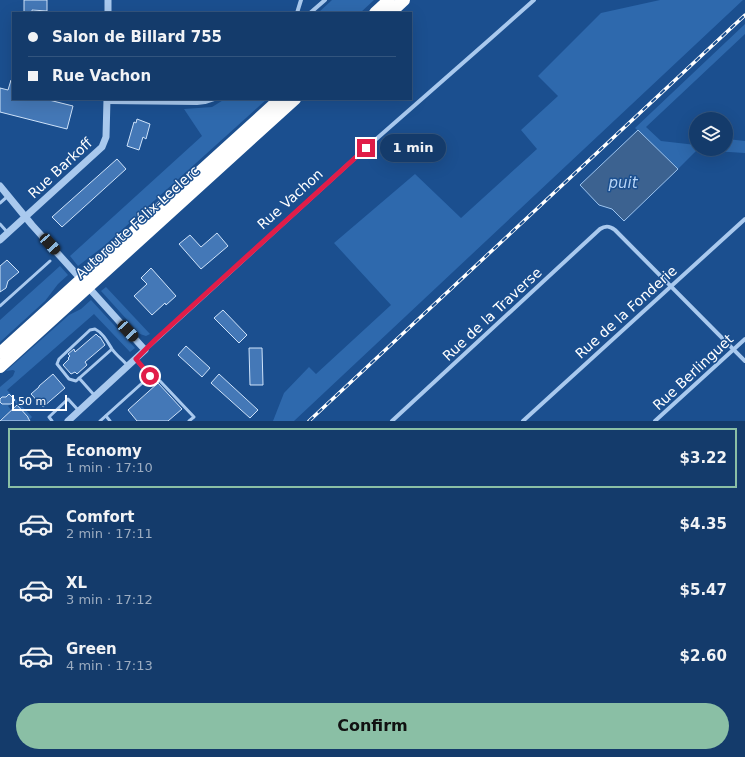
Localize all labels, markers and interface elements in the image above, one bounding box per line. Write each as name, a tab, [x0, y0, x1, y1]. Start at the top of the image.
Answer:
text: Salon de Billard 755	[52, 28, 222, 46]
text: Rue Vachon	[52, 67, 151, 85]
map controls	[689, 112, 733, 156]
button: layers	[689, 112, 733, 156]
street label: Rue Barkoff	[25, 134, 95, 201]
callout: 1 min	[380, 134, 446, 162]
route end	[357, 139, 375, 157]
text: 1 min	[393, 140, 433, 155]
street label: Autoroute Félix-Leclerc	[72, 162, 202, 282]
street label: Rue Vachon	[254, 166, 326, 232]
water label: puit	[607, 174, 639, 192]
car	[38, 231, 62, 257]
street label: Rue de la Fonderie	[572, 262, 680, 362]
street label: Rue de la Traverse	[439, 264, 545, 364]
car	[115, 318, 141, 344]
street label: Rue Berlinguet	[650, 331, 737, 413]
route start	[141, 367, 159, 385]
scale bar	[12, 393, 67, 412]
text: 50 m	[18, 395, 46, 408]
icon: car	[18, 440, 54, 476]
text: Economy	[66, 442, 142, 460]
text: $3.22	[680, 449, 727, 467]
text: 1 min · 17:10	[66, 460, 153, 475]
icon: car	[18, 506, 54, 542]
text: Comfort	[66, 508, 134, 526]
text: $4.35	[680, 515, 727, 533]
text: 2 min · 17:11	[66, 526, 153, 541]
icon: car	[18, 572, 54, 608]
text: XL	[66, 574, 87, 592]
text: $5.47	[680, 581, 727, 599]
text: 3 min · 17:12	[66, 592, 153, 607]
icon: car	[18, 638, 54, 674]
text: Green	[66, 640, 117, 658]
text: $2.60	[680, 647, 727, 665]
text: 4 min · 17:13	[66, 658, 153, 673]
button: Confirm	[16, 703, 729, 749]

